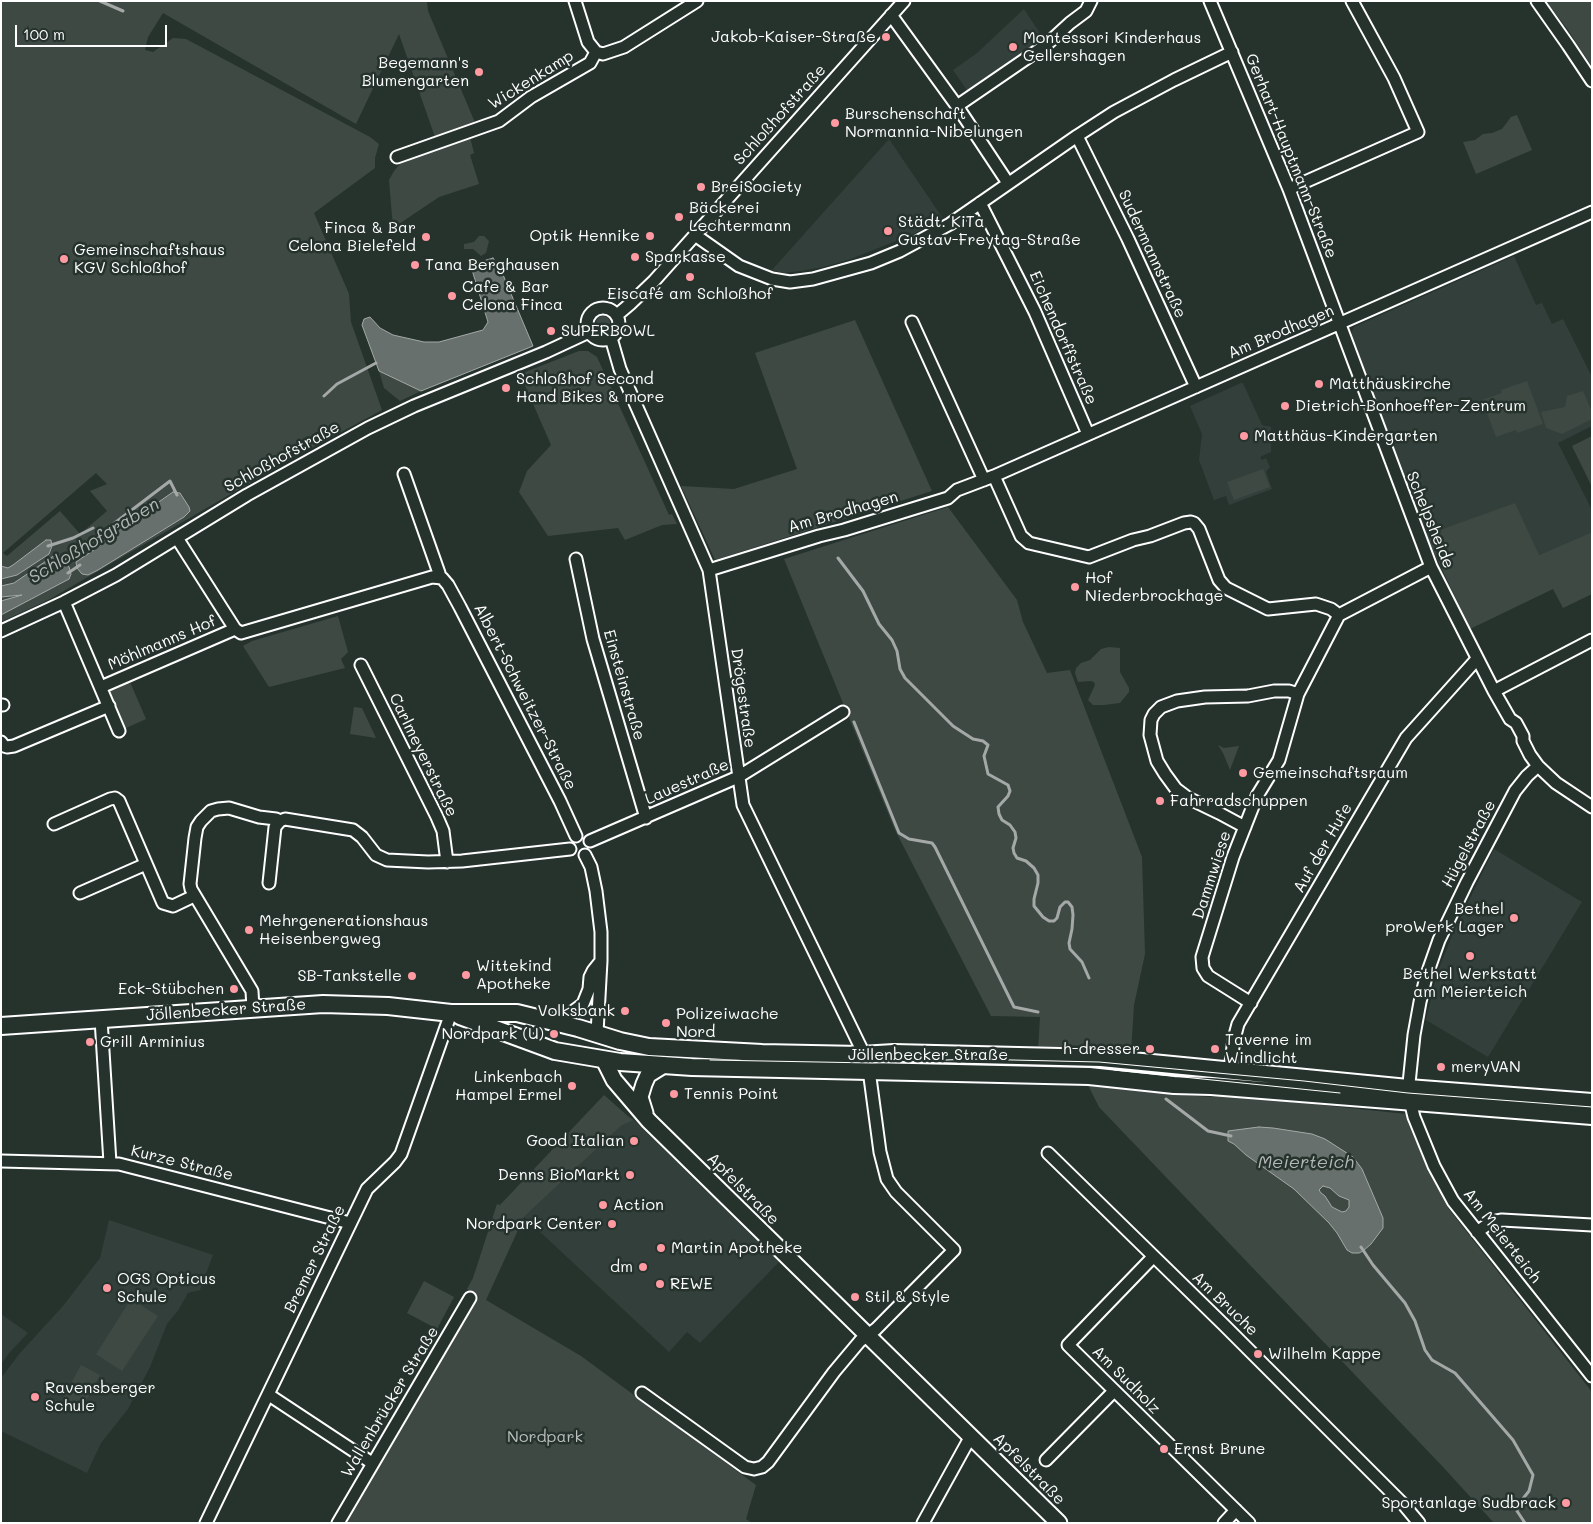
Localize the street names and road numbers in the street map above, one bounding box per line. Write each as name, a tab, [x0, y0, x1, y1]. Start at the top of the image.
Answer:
street label: Wickenkamp	[485, 46, 577, 114]
street label: Gerhart-Hauptmann-Straße	[1241, 51, 1341, 261]
street label: Schloßhofstraße	[730, 61, 830, 169]
street label: Sudermannstraße	[1114, 187, 1190, 321]
street label: Eichendorffstraße	[1025, 268, 1101, 408]
street label: Am Brodhagen	[1225, 301, 1337, 363]
street label: Schloßhofstraße	[221, 417, 343, 497]
street label: Schelpsheide	[1402, 469, 1458, 571]
street label: Am Brodhagen	[786, 487, 900, 537]
street label: Albert-Schweitzer-Straße	[470, 601, 580, 793]
street label: Möhlmanns Hof	[105, 612, 219, 674]
street label: Einsteinstraße	[599, 627, 649, 743]
street label: Drögestraße	[726, 647, 760, 749]
street label: Carlmeyerstraße	[385, 690, 461, 820]
street label: Lauestraße	[642, 755, 732, 809]
street label: Hügelstraße	[1438, 797, 1500, 891]
street label: Auf der Hufe	[1290, 800, 1356, 896]
street label: Dammwiese	[1189, 829, 1235, 921]
street label: Jöllenbecker Straße	[145, 995, 307, 1025]
street label: Jöllenbecker Straße	[848, 1045, 1008, 1065]
street label: Kurze Straße	[129, 1141, 235, 1185]
street label: Apfelstraße	[703, 1149, 783, 1229]
street label: Am Meierteich	[1459, 1185, 1545, 1287]
street label: Bremer Straße	[281, 1202, 349, 1316]
street label: Am Bruche	[1188, 1268, 1262, 1340]
street label: Wallenbrücker Straße	[337, 1323, 443, 1481]
street label: Am Sudholz	[1088, 1342, 1164, 1418]
street label: Apfelstraße	[989, 1429, 1069, 1509]

